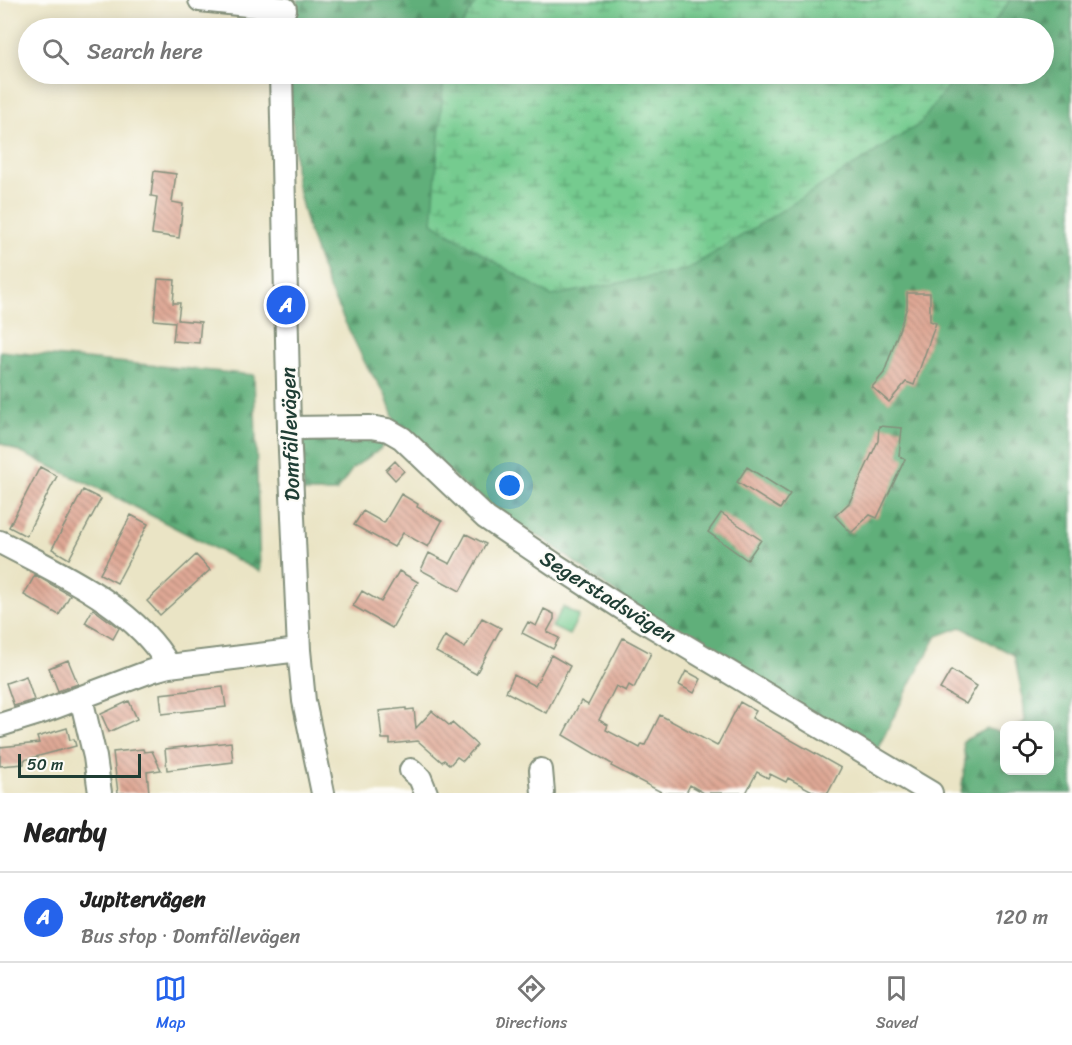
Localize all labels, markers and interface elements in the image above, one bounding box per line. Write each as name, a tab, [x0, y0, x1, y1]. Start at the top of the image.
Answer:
search box	[18, 18, 1054, 84]
text: Search here	[87, 32, 203, 71]
icon: search	[39, 35, 72, 68]
pin: A	[266, 282, 306, 328]
street label: Domfällevägen	[269, 366, 311, 502]
your location	[495, 471, 524, 500]
street label: Segerstadsvägen	[532, 540, 684, 654]
map controls	[1000, 721, 1054, 775]
button: locate	[1000, 721, 1054, 775]
text: 50 m	[27, 750, 63, 779]
scale bar	[18, 751, 141, 778]
text: Nearby	[24, 809, 106, 855]
text: Jupitervägen	[81, 880, 206, 919]
text: A	[37, 900, 50, 935]
text: 120 m	[995, 900, 1048, 935]
text: Bus stop · Domfällevägen	[81, 919, 300, 954]
tab: Map	[154, 972, 187, 1037]
tab: Directions	[496, 972, 567, 1037]
tab: Saved	[876, 972, 918, 1037]

